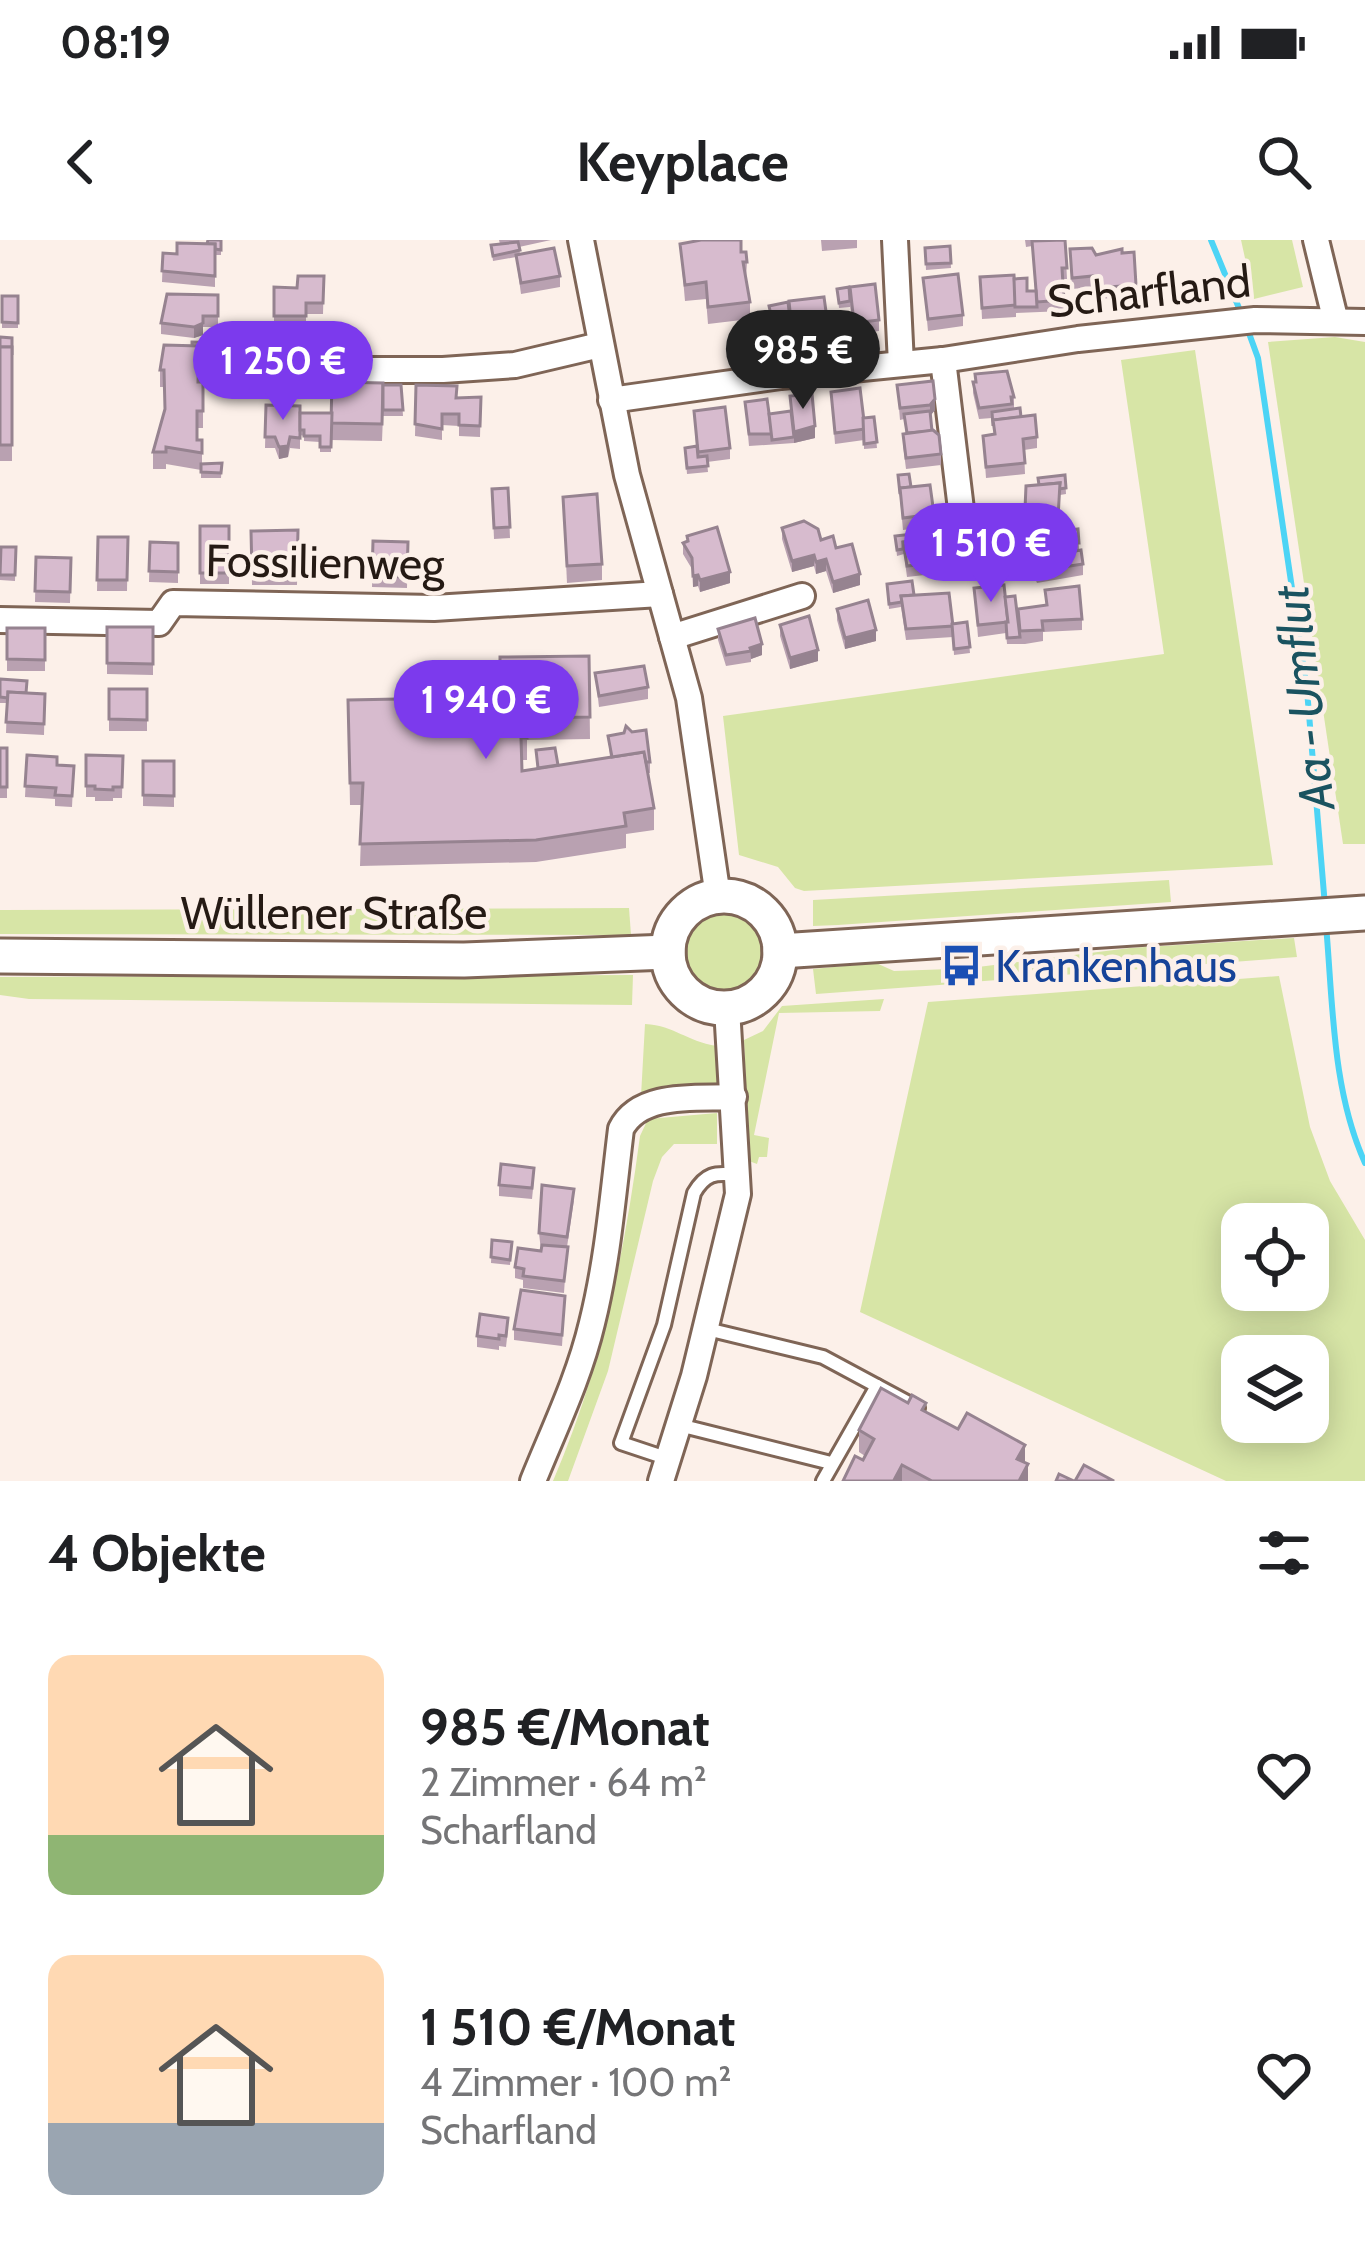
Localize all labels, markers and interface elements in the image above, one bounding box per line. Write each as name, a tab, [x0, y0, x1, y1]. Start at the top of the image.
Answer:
text: 08:19	[60, 15, 171, 69]
icon: back	[48, 129, 114, 195]
text: Keyplace	[576, 129, 789, 195]
icon: search	[1251, 129, 1317, 195]
street label: Scharfland	[1045, 253, 1253, 329]
pin: 985 €	[719, 310, 887, 412]
pin: 1 250 €	[172, 321, 394, 423]
text: 985 €	[753, 325, 853, 373]
text: 1 250 €	[220, 336, 346, 384]
pin: 1 510 €	[880, 503, 1102, 605]
text: 1 510 €	[931, 518, 1051, 566]
street label: Fossilienweg	[205, 533, 446, 591]
water label: Aa - Umflut	[1261, 581, 1347, 815]
pin: 1 940 €	[375, 660, 597, 762]
text: 1 940 €	[421, 675, 551, 723]
street label: Wüllener Straße	[181, 886, 487, 940]
place label: Krankenhaus	[995, 939, 1237, 993]
bus stop icon: Krankenhaus	[938, 943, 984, 989]
map controls	[1221, 1203, 1329, 1443]
button: locate	[1221, 1203, 1329, 1311]
button: layers	[1221, 1335, 1329, 1443]
icon: filters	[1251, 1520, 1317, 1586]
text: 4 Objekte	[48, 1522, 266, 1584]
text: 985 €/Monat	[420, 1696, 710, 1758]
icon: home	[144, 1703, 288, 1847]
icon: heart	[1251, 1742, 1317, 1808]
text: 2 Zimmer · 64 m²	[420, 1758, 707, 1806]
text: Scharfland	[420, 1806, 597, 1854]
text: 1 510 €/Monat	[420, 1996, 736, 2058]
icon: home	[144, 2003, 288, 2147]
icon: heart	[1251, 2042, 1317, 2108]
text: 4 Zimmer · 100 m²	[420, 2058, 731, 2106]
text: Scharfland	[420, 2106, 597, 2154]

